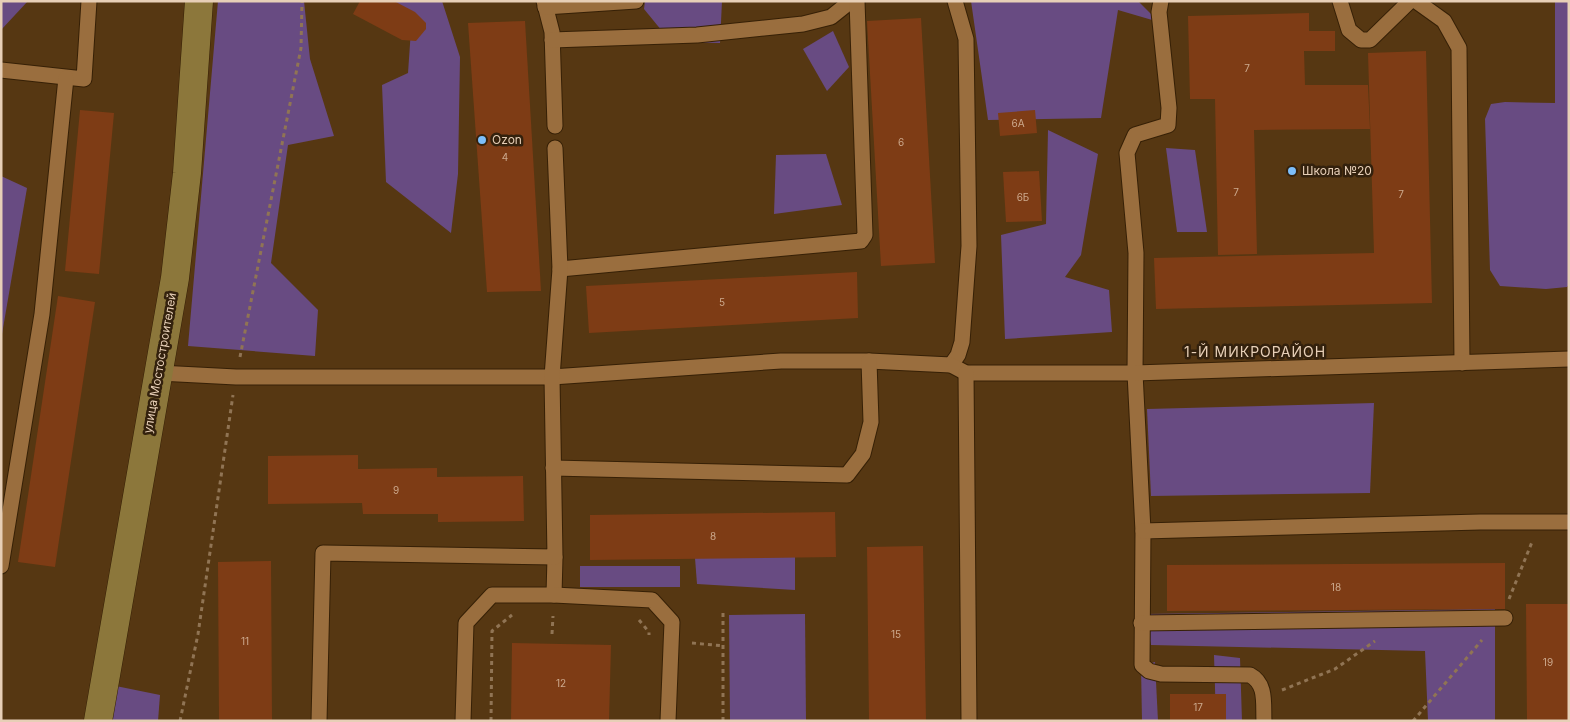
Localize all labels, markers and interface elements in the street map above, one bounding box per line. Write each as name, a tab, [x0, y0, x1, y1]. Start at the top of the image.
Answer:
house number: 7	[1244, 62, 1250, 74]
house number: 6А	[1011, 117, 1025, 129]
place label: Ozon	[492, 132, 522, 147]
marker: Ozon	[476, 134, 488, 146]
house number: 6	[898, 136, 904, 148]
house number: 4	[502, 151, 508, 163]
place label: Школа №20	[1302, 163, 1372, 178]
marker: Школа №20	[1286, 165, 1298, 177]
house number: 7	[1233, 186, 1239, 198]
house number: 7	[1398, 188, 1404, 200]
house number: 6Б	[1017, 191, 1029, 203]
street label: улица Мостостроителей	[140, 291, 179, 434]
house number: 5	[719, 296, 725, 308]
district label: 1-Й МИКРОРАЙОН	[1184, 342, 1326, 360]
house number: 9	[393, 484, 399, 496]
house number: 8	[710, 530, 716, 542]
house number: 18	[1331, 581, 1341, 593]
house number: 15	[891, 628, 901, 640]
house number: 11	[241, 635, 249, 647]
house number: 19	[1543, 656, 1553, 668]
house number: 12	[556, 677, 566, 689]
house number: 17	[1193, 701, 1203, 713]

